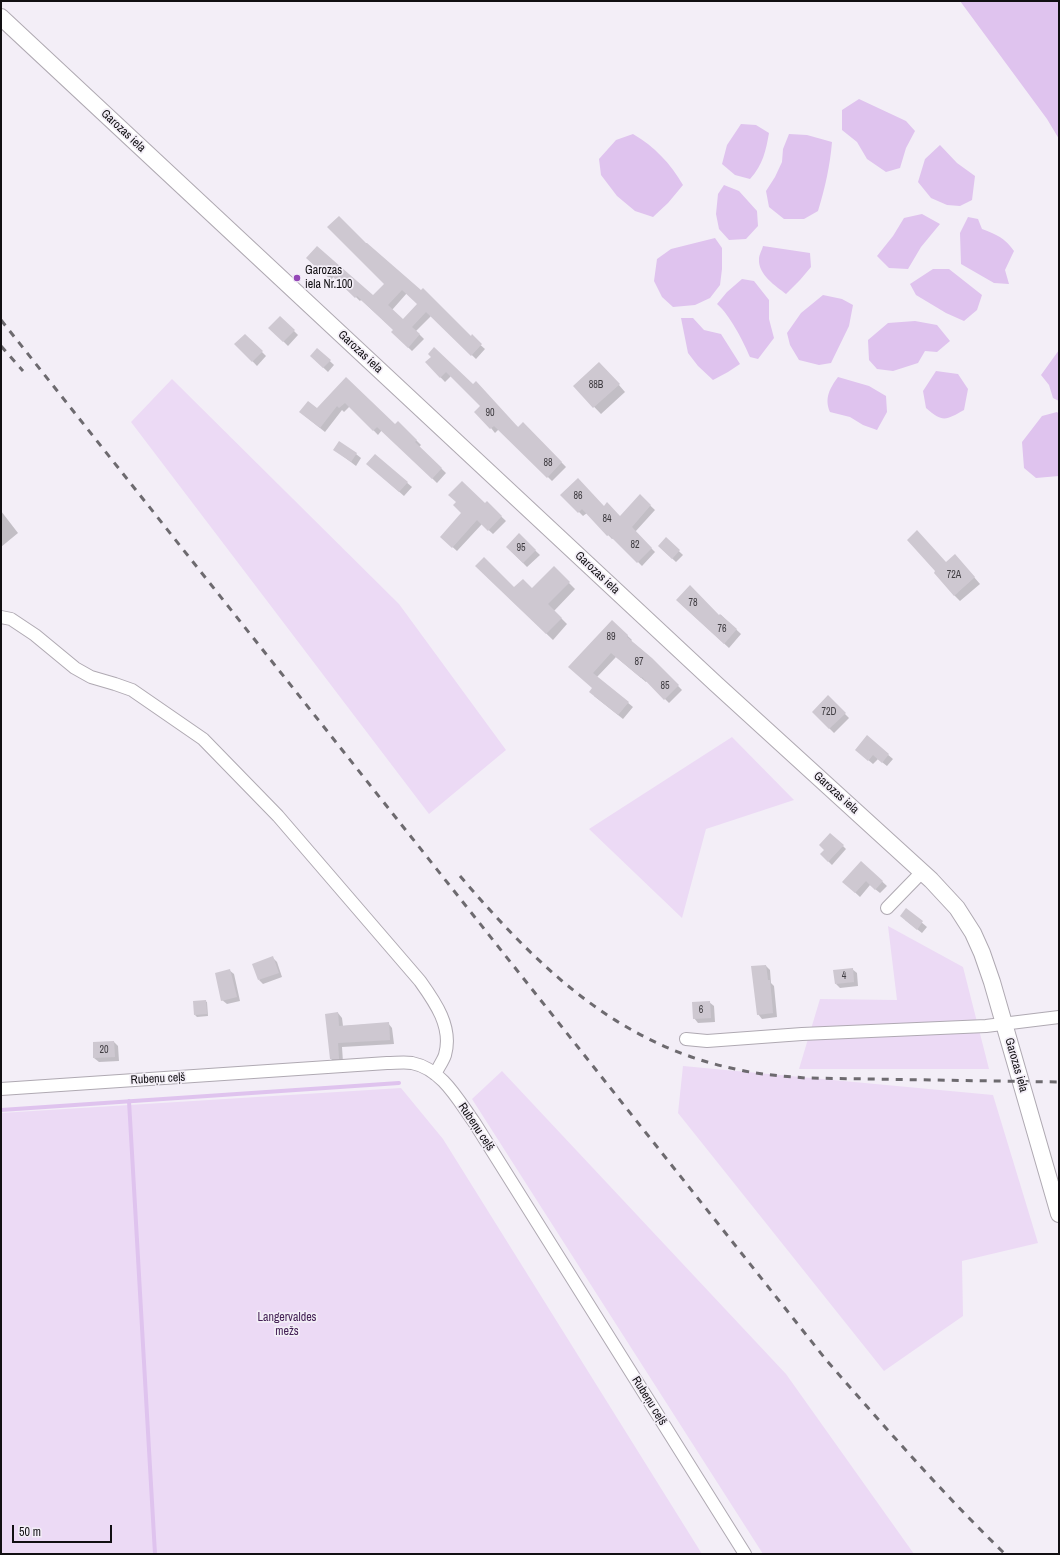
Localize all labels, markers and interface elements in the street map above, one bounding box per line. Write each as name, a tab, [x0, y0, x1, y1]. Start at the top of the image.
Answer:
street label: Garozas iela	[98, 107, 148, 155]
place label: Garozas iela Nr.100	[305, 264, 353, 292]
marker: Garozas iela Nr.100	[292, 273, 302, 283]
street label: Garozas iela	[335, 328, 385, 376]
house number: 88B	[589, 379, 603, 391]
house number: 90	[485, 407, 495, 419]
house number: 88	[543, 457, 553, 469]
house number: 86	[573, 490, 583, 502]
house number: 84	[602, 513, 612, 525]
house number: 82	[630, 539, 640, 551]
house number: 95	[516, 542, 526, 554]
street label: Garozas iela	[572, 549, 622, 597]
house number: 72A	[947, 569, 961, 581]
house number: 78	[688, 597, 698, 609]
house number: 76	[717, 623, 727, 635]
house number: 89	[606, 631, 616, 643]
house number: 87	[634, 656, 644, 668]
house number: 85	[660, 680, 670, 692]
house number: 72D	[821, 706, 837, 718]
street label: Garozas iela	[810, 769, 862, 817]
house number: 4	[842, 970, 846, 982]
house number: 6	[699, 1004, 703, 1016]
street label: Garozas iela	[1001, 1036, 1031, 1094]
house number: 20	[99, 1044, 109, 1056]
street label: Rubeņu ceļš	[130, 1070, 186, 1088]
street label: Rubeņu ceļš	[455, 1100, 497, 1154]
park label: Langervaldes mežs	[257, 1311, 317, 1339]
street label: Rubeņu ceļš	[628, 1374, 670, 1428]
scale bar	[14, 1517, 114, 1543]
text: 50 m	[19, 1524, 41, 1540]

